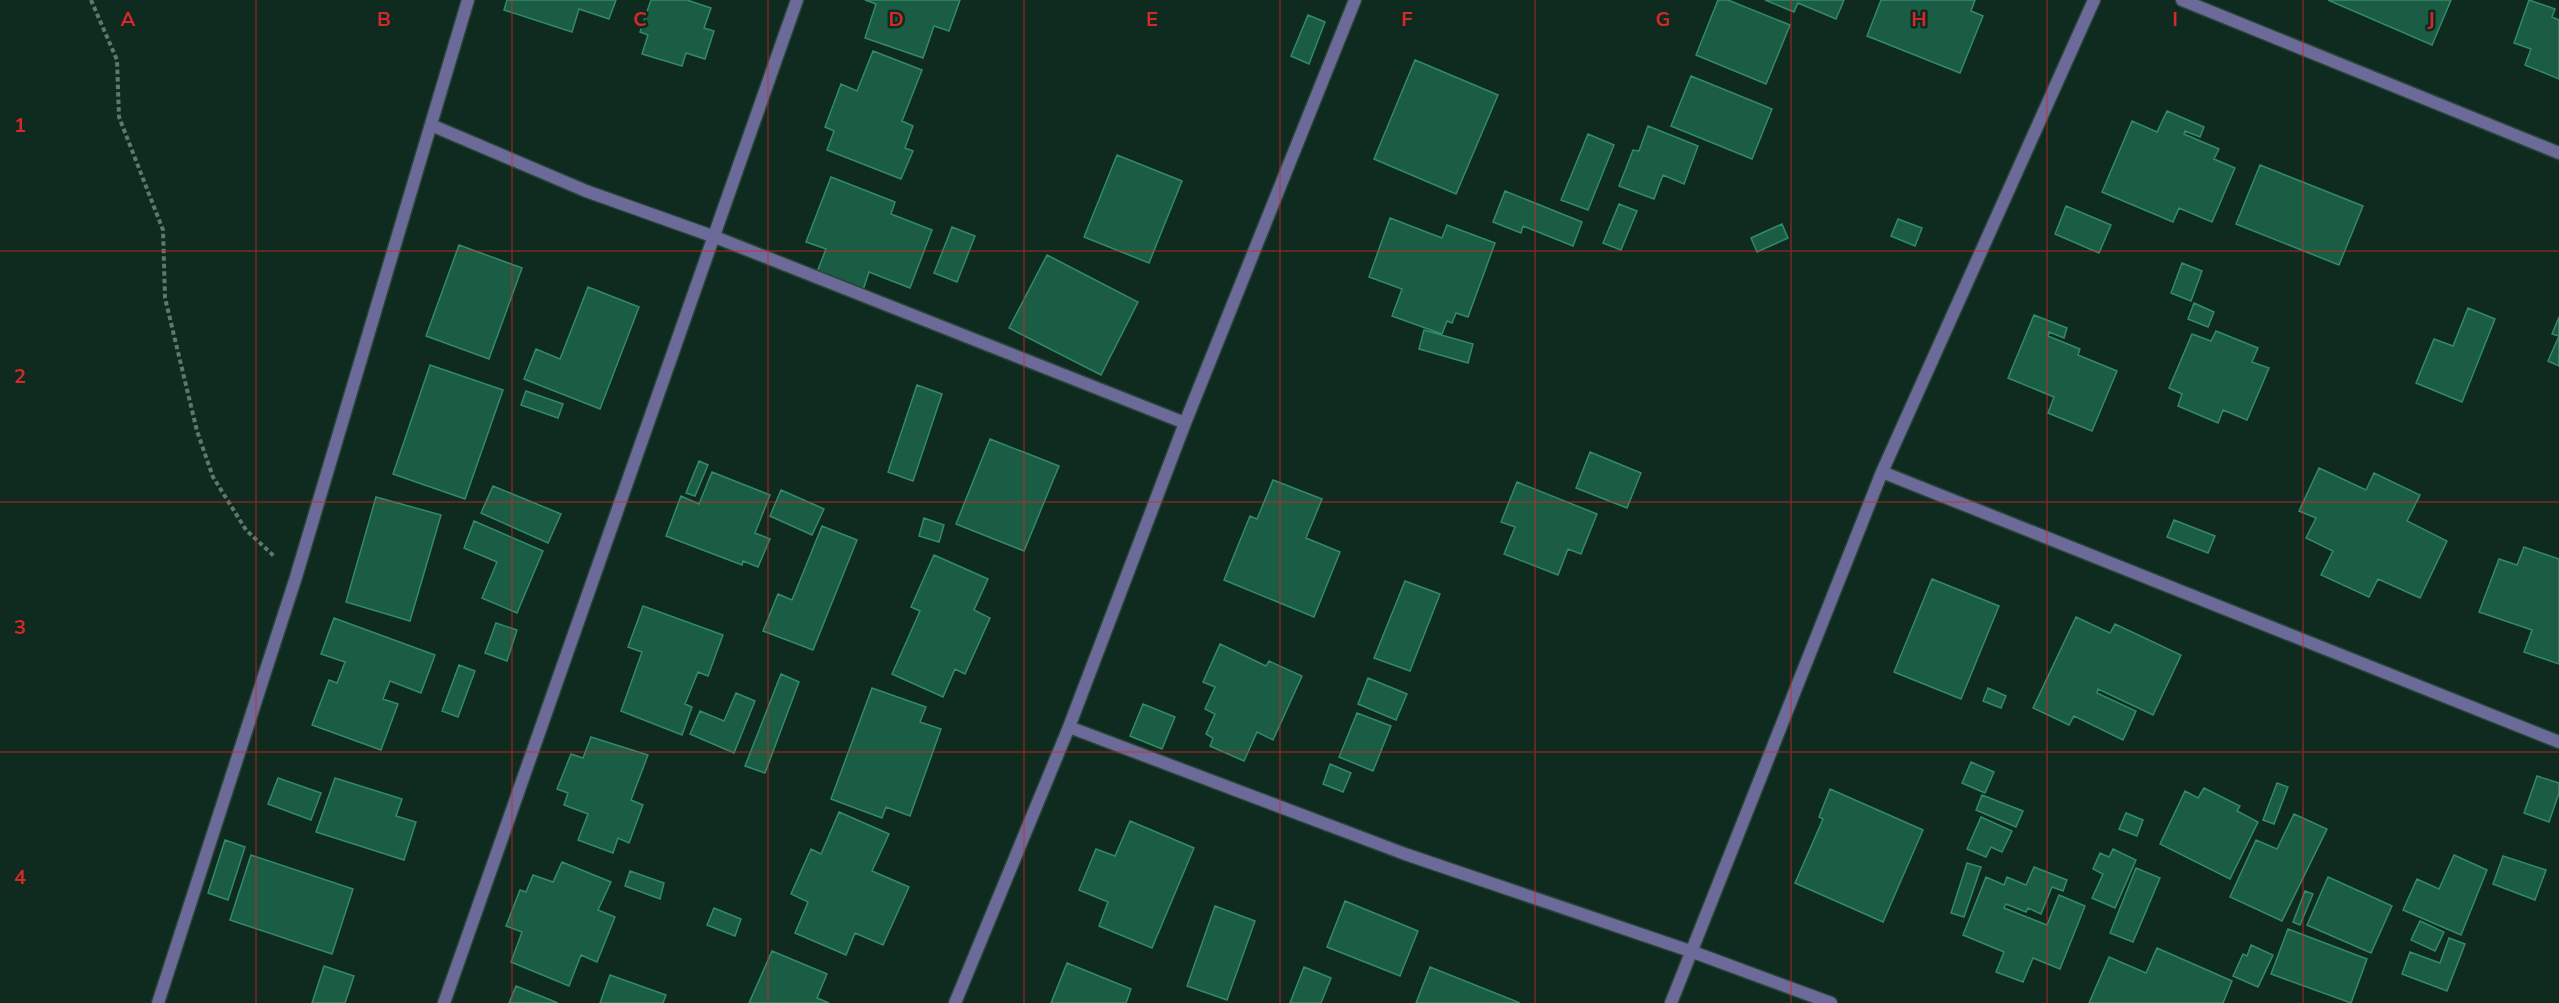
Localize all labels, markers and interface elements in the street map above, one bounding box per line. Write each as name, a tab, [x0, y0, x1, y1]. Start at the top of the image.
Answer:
text: A	[121, 6, 136, 31]
text: B	[377, 6, 391, 31]
text: C	[633, 6, 647, 31]
text: D	[888, 6, 904, 31]
text: E	[1146, 6, 1158, 31]
text: F	[1401, 6, 1413, 31]
text: G	[1656, 6, 1670, 31]
text: H	[1911, 6, 1927, 31]
text: I	[2172, 6, 2178, 31]
text: J	[2427, 6, 2435, 31]
text: 1	[14, 112, 26, 137]
text: 2	[14, 363, 26, 388]
text: 3	[14, 614, 26, 639]
text: 4	[14, 864, 26, 889]

